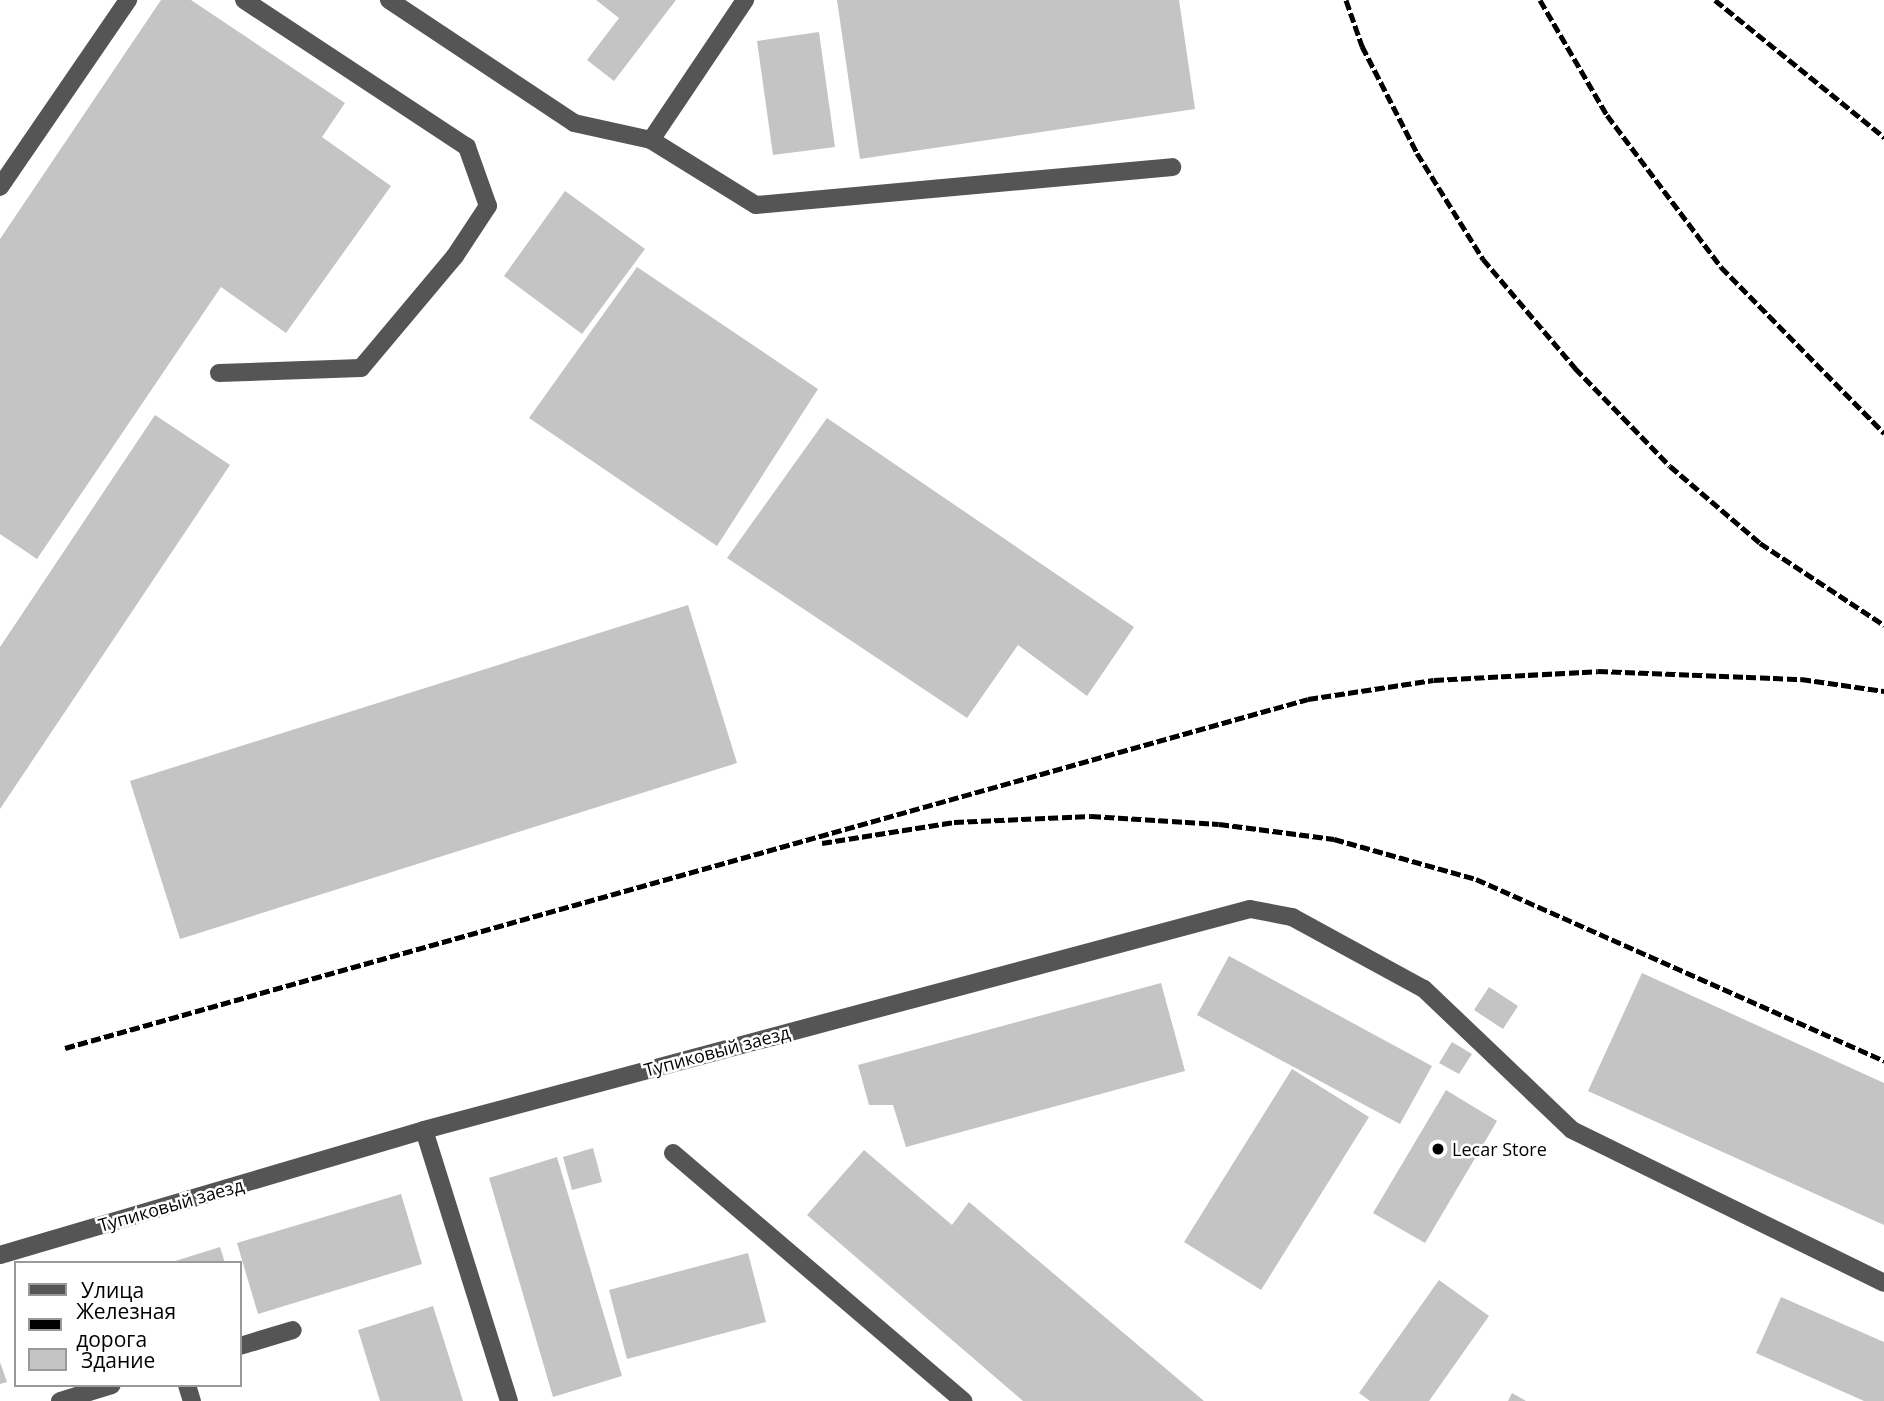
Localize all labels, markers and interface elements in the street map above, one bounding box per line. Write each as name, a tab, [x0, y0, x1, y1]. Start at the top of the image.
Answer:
street label: Тупиковый заезд	[642, 1021, 792, 1081]
place label: Lecar Store	[1452, 1138, 1547, 1160]
marker: Lecar Store	[1430, 1141, 1446, 1157]
street label: Тупиковый заезд	[96, 1174, 246, 1236]
legend	[14, 1261, 242, 1387]
text: Улица	[81, 1276, 144, 1304]
text: Железная дорога	[76, 1297, 176, 1353]
text: Здание	[81, 1346, 155, 1374]

